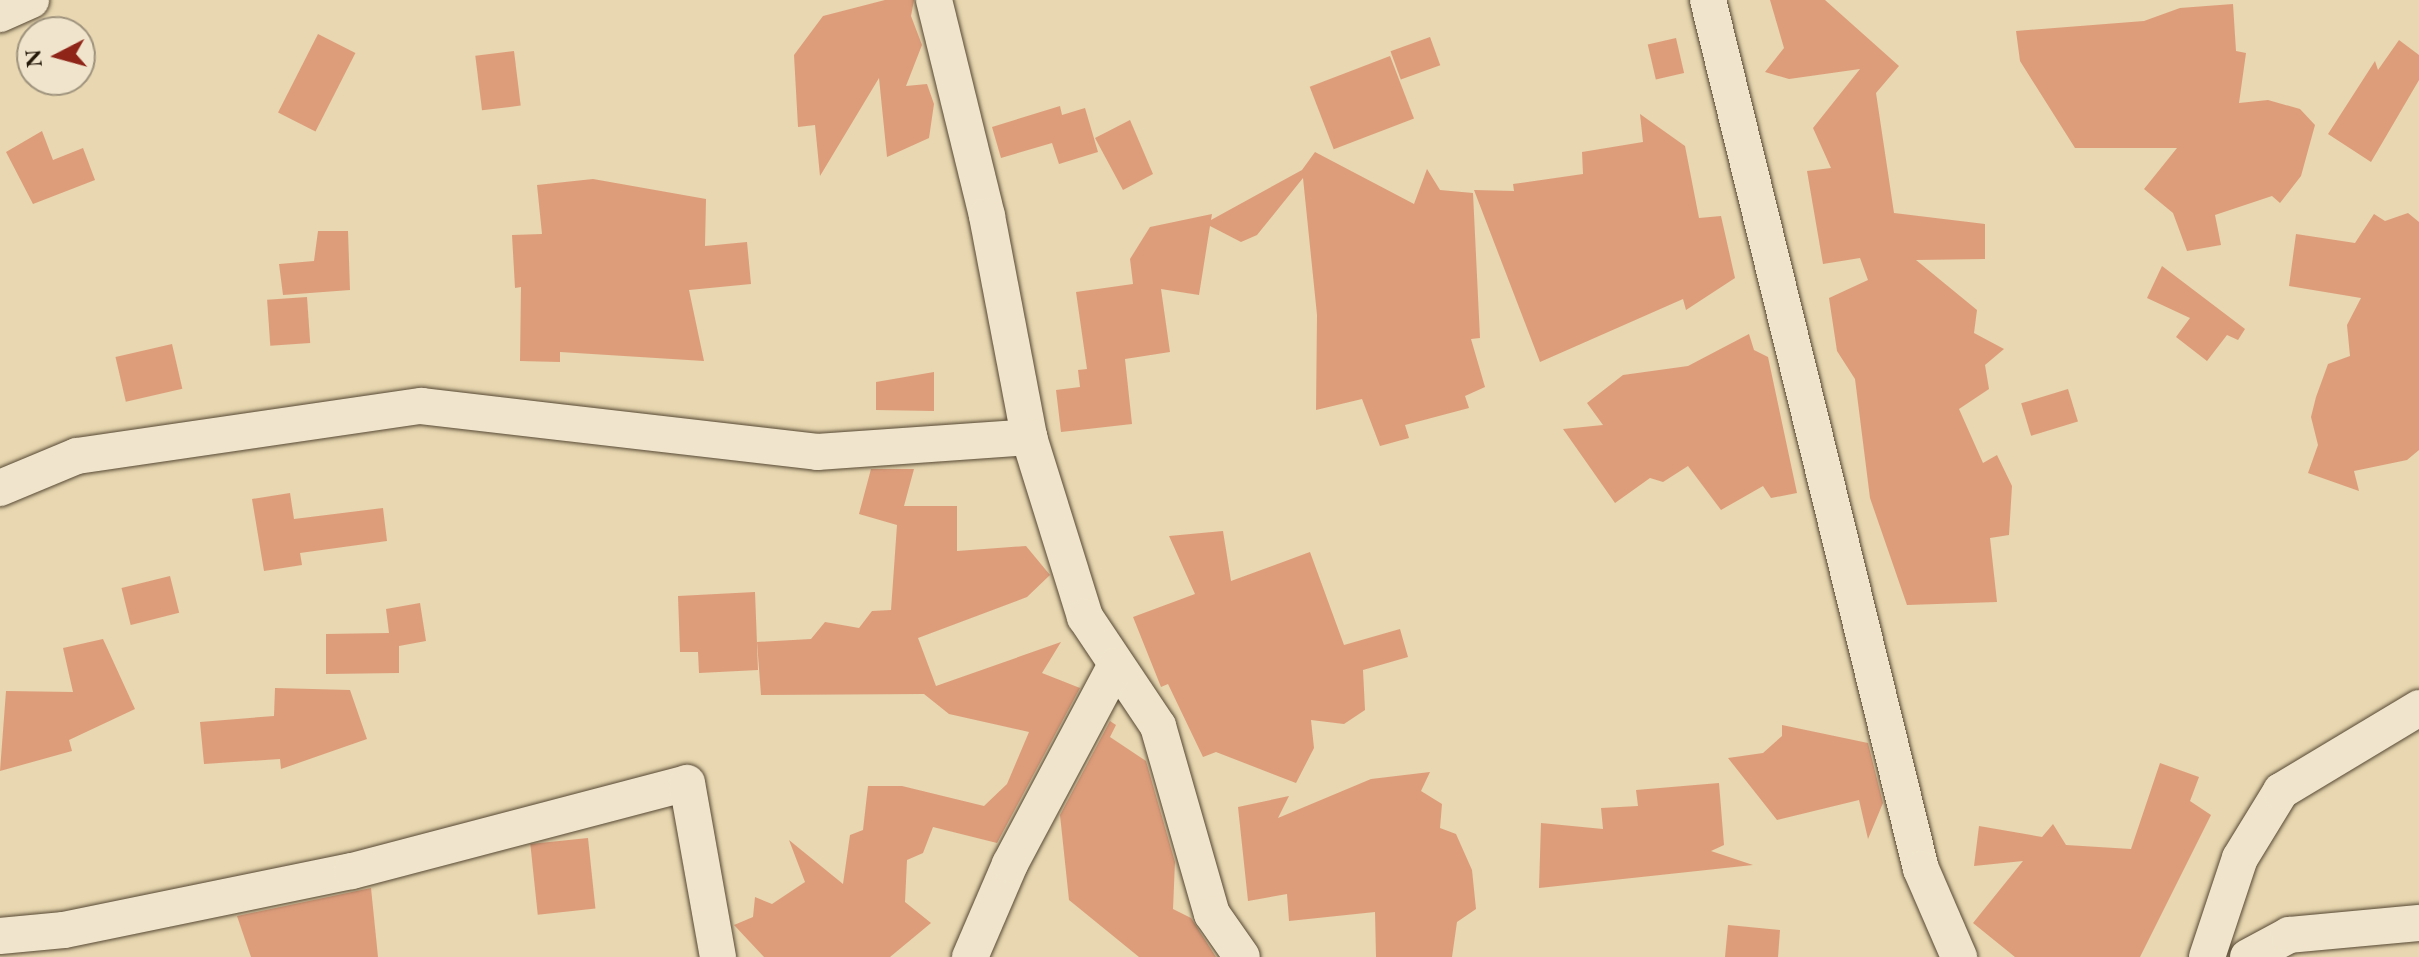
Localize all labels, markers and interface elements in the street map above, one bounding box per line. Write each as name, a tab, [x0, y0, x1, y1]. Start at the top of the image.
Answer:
north arrow	[16, 16, 96, 96]
text: N	[18, 48, 49, 69]

